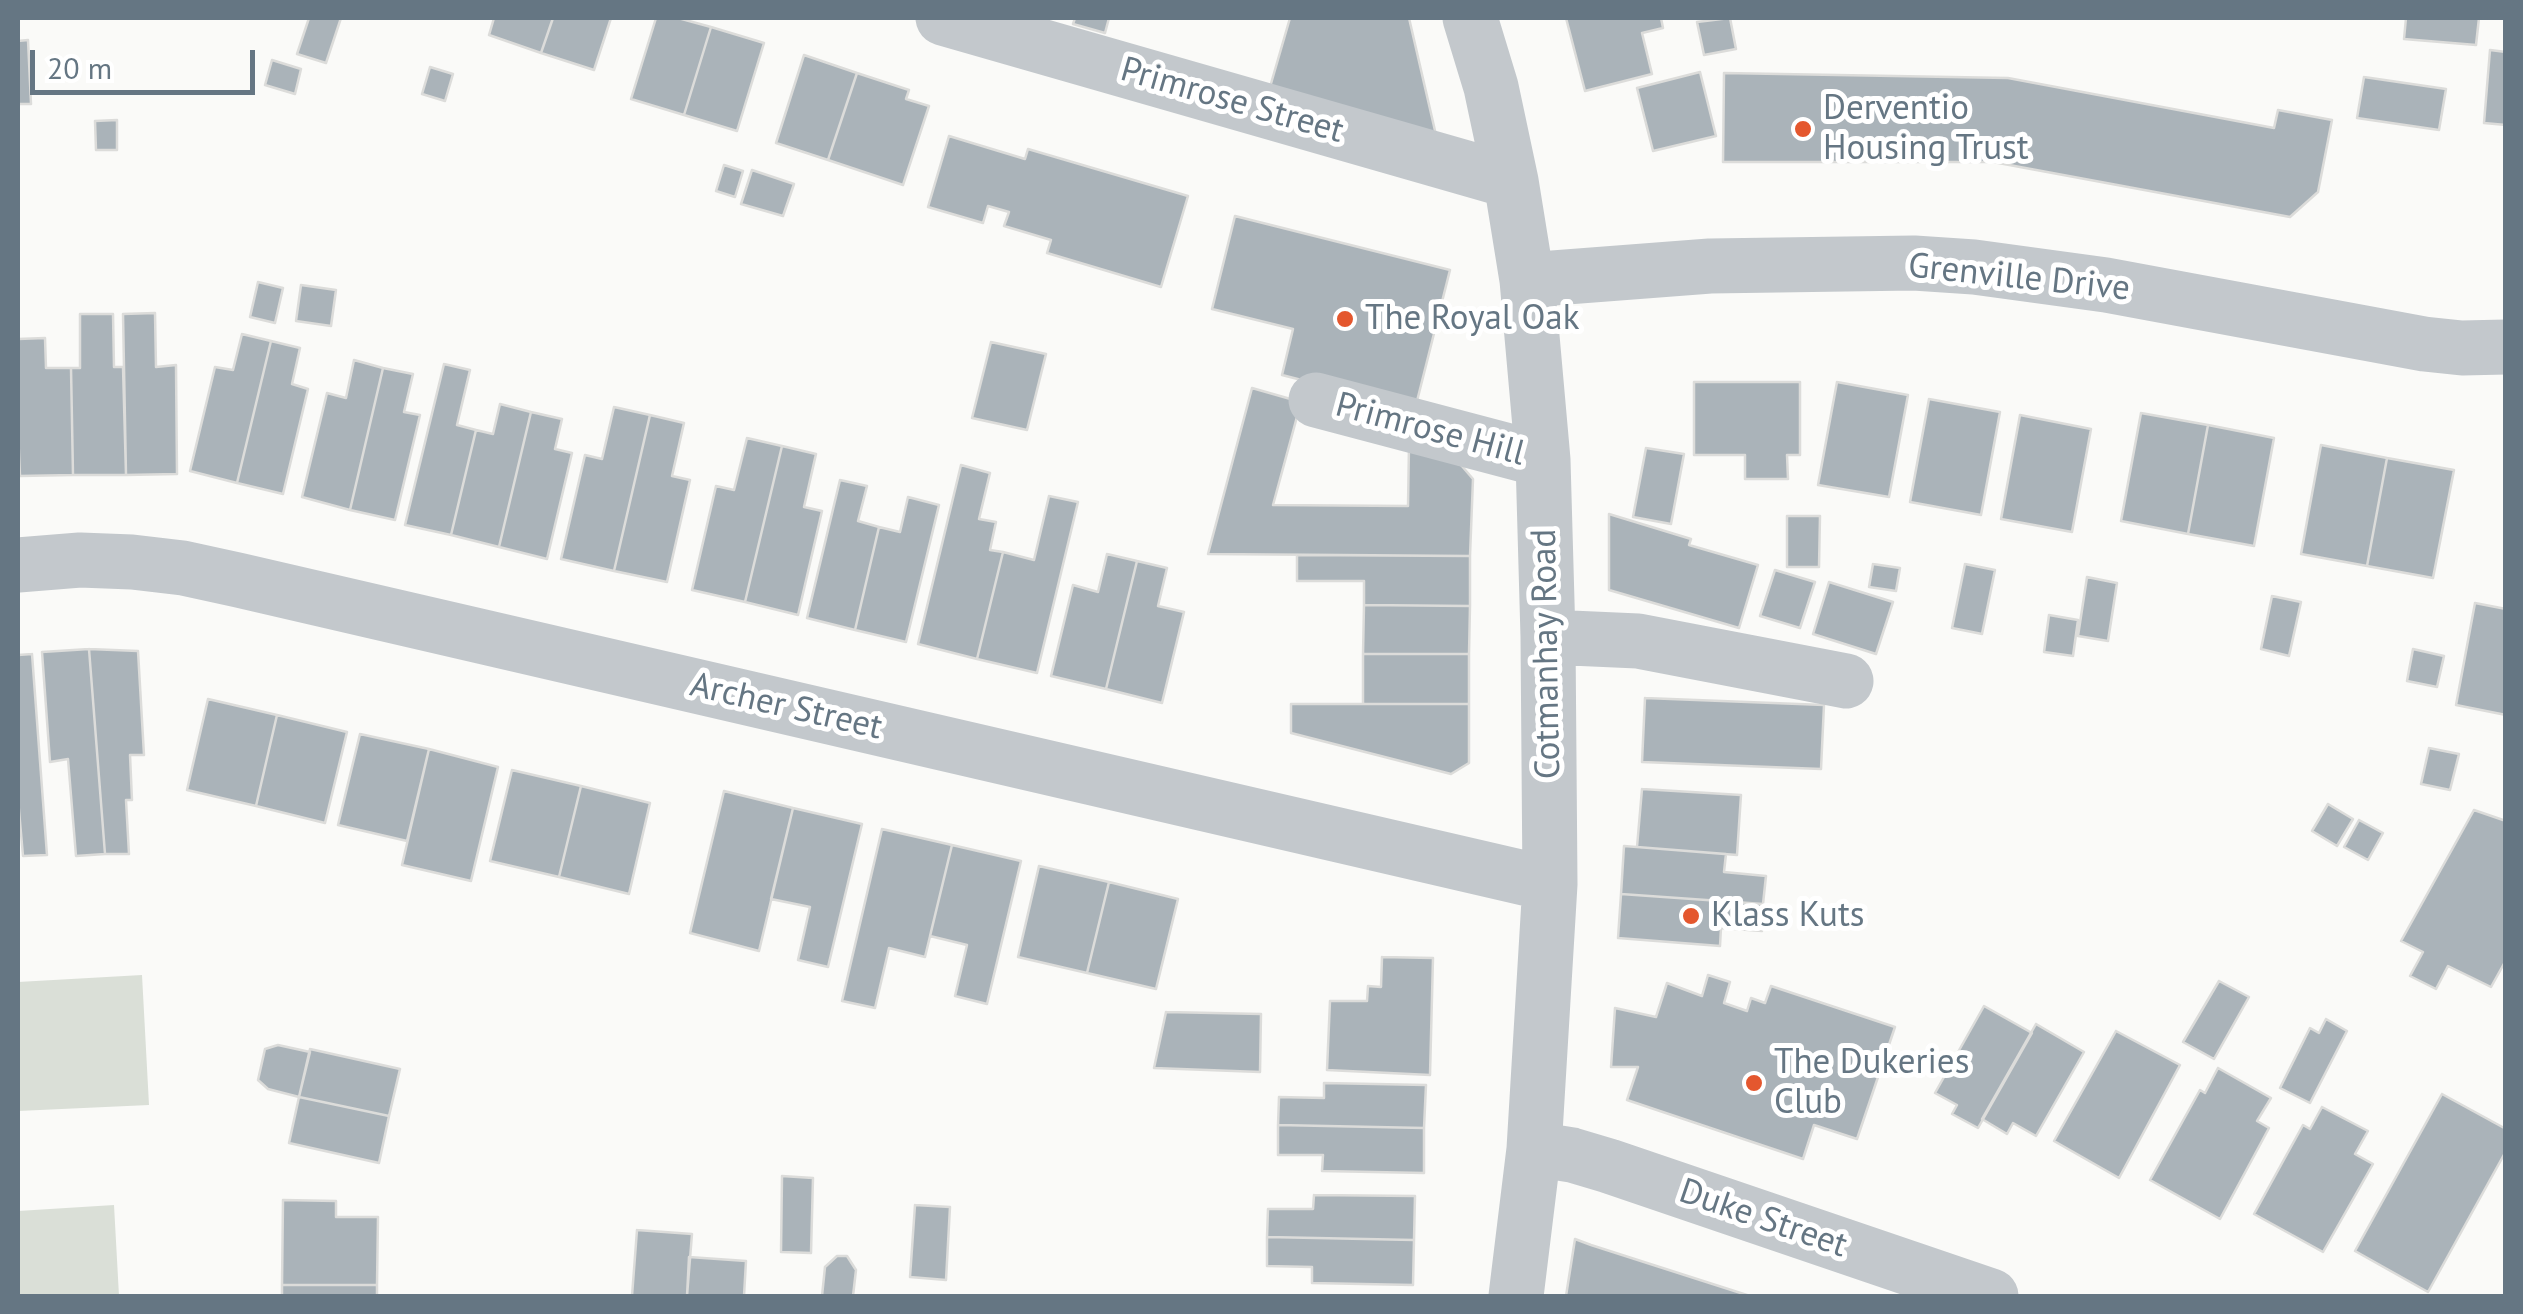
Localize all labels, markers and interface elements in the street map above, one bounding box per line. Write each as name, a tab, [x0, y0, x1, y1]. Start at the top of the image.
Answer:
scale bar	[35, 30, 260, 92]
text: 20 m	[47, 48, 112, 87]
street label: Primrose Street	[1116, 49, 1348, 153]
place label: Derventio Housing Trust	[1823, 88, 2029, 170]
marker: Derventio Housing Trust	[1792, 118, 1814, 140]
street label: Grenville Drive	[1906, 245, 2132, 311]
place label: The Royal Oak	[1365, 298, 1579, 340]
marker: The Royal Oak	[1334, 308, 1356, 330]
street label: Primrose Hill	[1331, 385, 1529, 475]
street label: Cotmanhay Road	[1524, 528, 1570, 780]
street label: Archer Street	[686, 665, 886, 749]
place label: Klass Kuts	[1711, 895, 1865, 937]
marker: Klass Kuts	[1680, 905, 1702, 927]
place label: The Dukeries Club	[1774, 1042, 1969, 1124]
marker: The Dukeries Club	[1743, 1072, 1765, 1094]
street label: Duke Street	[1674, 1171, 1852, 1267]

